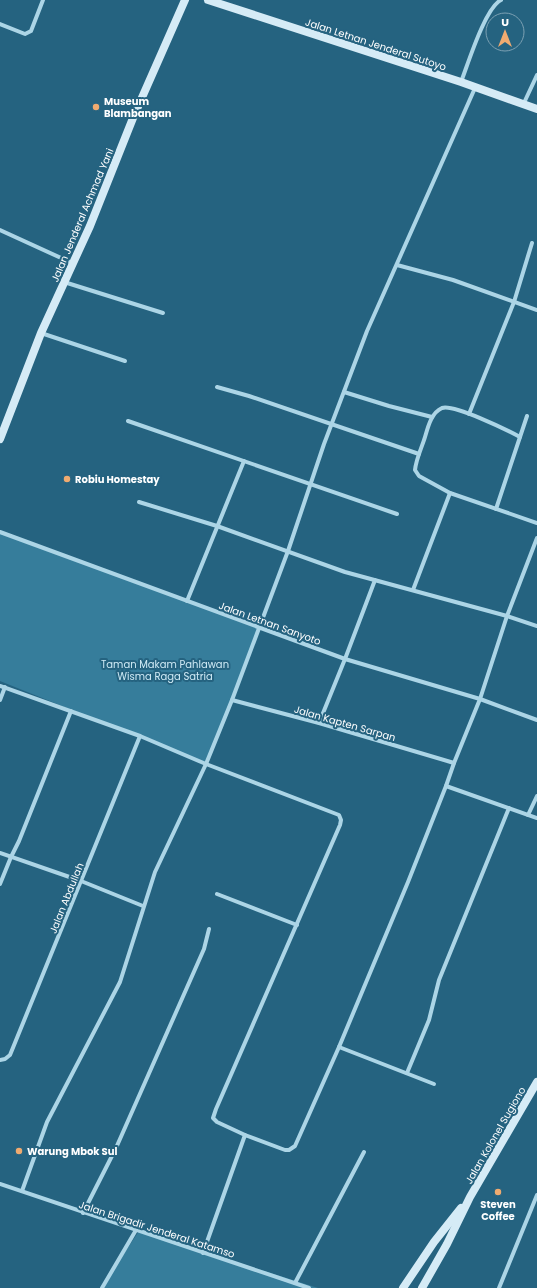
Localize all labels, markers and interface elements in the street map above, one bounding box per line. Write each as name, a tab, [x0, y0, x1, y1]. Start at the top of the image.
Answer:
north arrow	[485, 12, 525, 52]
text: U	[501, 14, 509, 30]
street label: Jalan Letnan Jenderal Sutoyo	[303, 15, 448, 74]
place label: Museum Blambangan	[104, 94, 172, 121]
marker: Museum Blambangan	[91, 102, 101, 112]
street label: Jalan Jenderal Achmad Yani	[47, 146, 117, 284]
place label: Robiu Homestay	[75, 472, 160, 487]
marker: Robiu Homestay	[62, 474, 72, 484]
street label: Jalan Letnan Sanyoto	[217, 598, 323, 649]
park label: Taman Makam Pahlawan Wisma Raga Satria	[101, 657, 229, 684]
street label: Jalan Kapten Sarpan	[292, 702, 397, 745]
street label: Jalan Abdullah	[45, 861, 87, 936]
street label: Jalan Kolonel Sugiono	[461, 1084, 529, 1187]
place label: Warung Mbok Sul	[27, 1144, 118, 1159]
marker: Warung Mbok Sul	[14, 1146, 24, 1156]
marker: Steven Coffee	[493, 1187, 503, 1197]
street label: Jalan Brigadir Jenderal Katamso	[77, 1197, 237, 1262]
place label: Steven Coffee	[480, 1197, 516, 1224]

